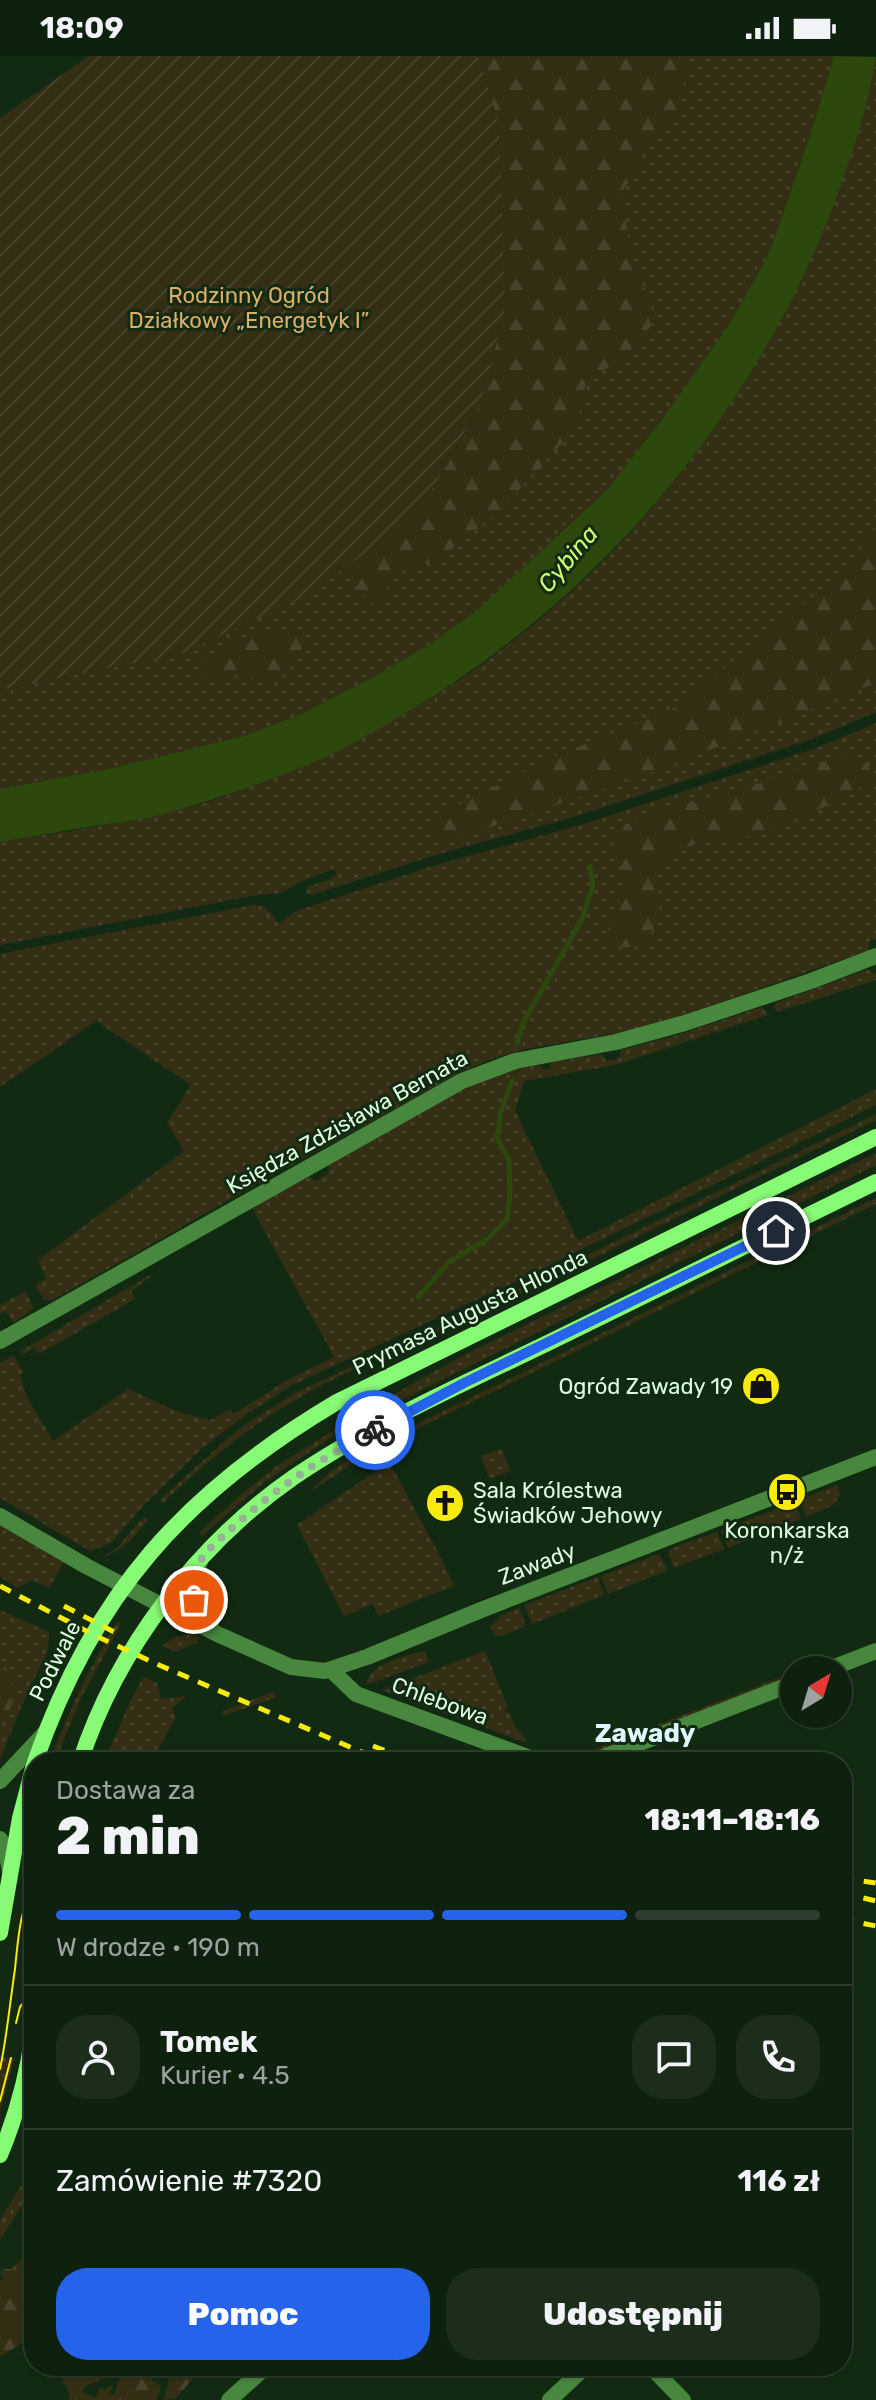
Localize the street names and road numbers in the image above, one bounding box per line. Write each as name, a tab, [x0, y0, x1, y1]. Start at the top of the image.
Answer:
street label: Księdza Zdzisława Bernata	[222, 1044, 472, 1200]
street label: Prymasa Augusta Hlonda	[348, 1243, 592, 1381]
street label: Zawady	[495, 1537, 579, 1591]
street label: Podwale	[23, 1616, 87, 1706]
street label: Chlebowa	[388, 1671, 492, 1731]

